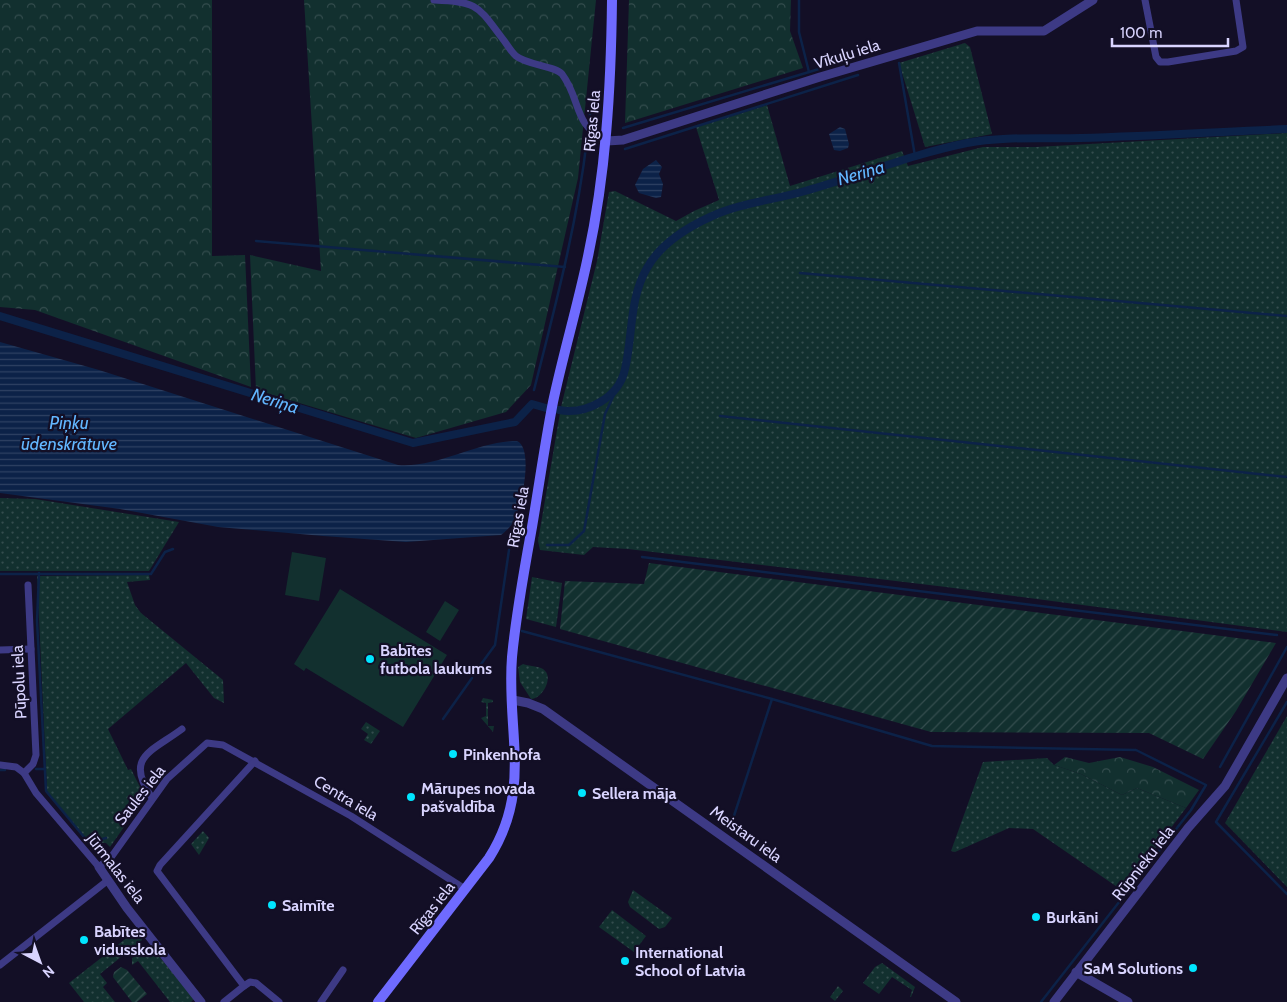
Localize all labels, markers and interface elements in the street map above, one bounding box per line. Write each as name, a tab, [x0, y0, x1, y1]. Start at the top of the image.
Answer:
scale bar	[1112, 15, 1228, 47]
text: 100 m	[1120, 24, 1162, 42]
street label: Vīkuļu iela	[812, 35, 883, 74]
street label: Rīgas iela	[580, 89, 604, 153]
water label: Neriņa	[835, 156, 887, 190]
water label: Neriņa	[249, 383, 301, 419]
water label: Piņķu ūdenskrātuve	[21, 412, 117, 455]
street label: Rīgas iela	[503, 485, 533, 549]
place label: Babītes futbola laukums	[380, 641, 492, 678]
street label: Pūpolu iela	[8, 644, 30, 719]
marker: Babītes futbola laukums	[364, 653, 376, 665]
place label: Pinkenhofa	[463, 745, 541, 764]
marker: Pinkenhofa	[447, 748, 459, 760]
street label: Saules iela	[111, 761, 169, 829]
street label: Centra iela	[311, 771, 382, 825]
place label: Mārupes novada pašvaldība	[421, 779, 535, 816]
place label: Sellera māja	[592, 784, 677, 803]
marker: Sellera māja	[576, 787, 588, 799]
marker: Mārupes novada pašvaldība	[405, 791, 417, 803]
street label: Meistaru iela	[706, 802, 786, 867]
street label: Rūpnieku iela	[1108, 822, 1178, 904]
street label: Jūrmalas iela	[82, 828, 150, 907]
street label: Rīgas iela	[405, 877, 459, 938]
place label: Saimīte	[282, 896, 335, 915]
marker: Saimīte	[266, 899, 278, 911]
place label: Burkāni	[1046, 908, 1098, 927]
marker: Burkāni	[1030, 911, 1042, 923]
place label: Babītes vidusskola	[94, 922, 166, 959]
marker: Babītes vidusskola	[78, 934, 90, 946]
north arrow	[15, 937, 65, 987]
place label: International School of Latvia	[635, 943, 746, 980]
marker: International School of Latvia	[619, 955, 631, 967]
place label: SaM Solutions	[1084, 959, 1183, 978]
text: N	[39, 962, 58, 982]
marker: SaM Solutions	[1187, 962, 1199, 974]

